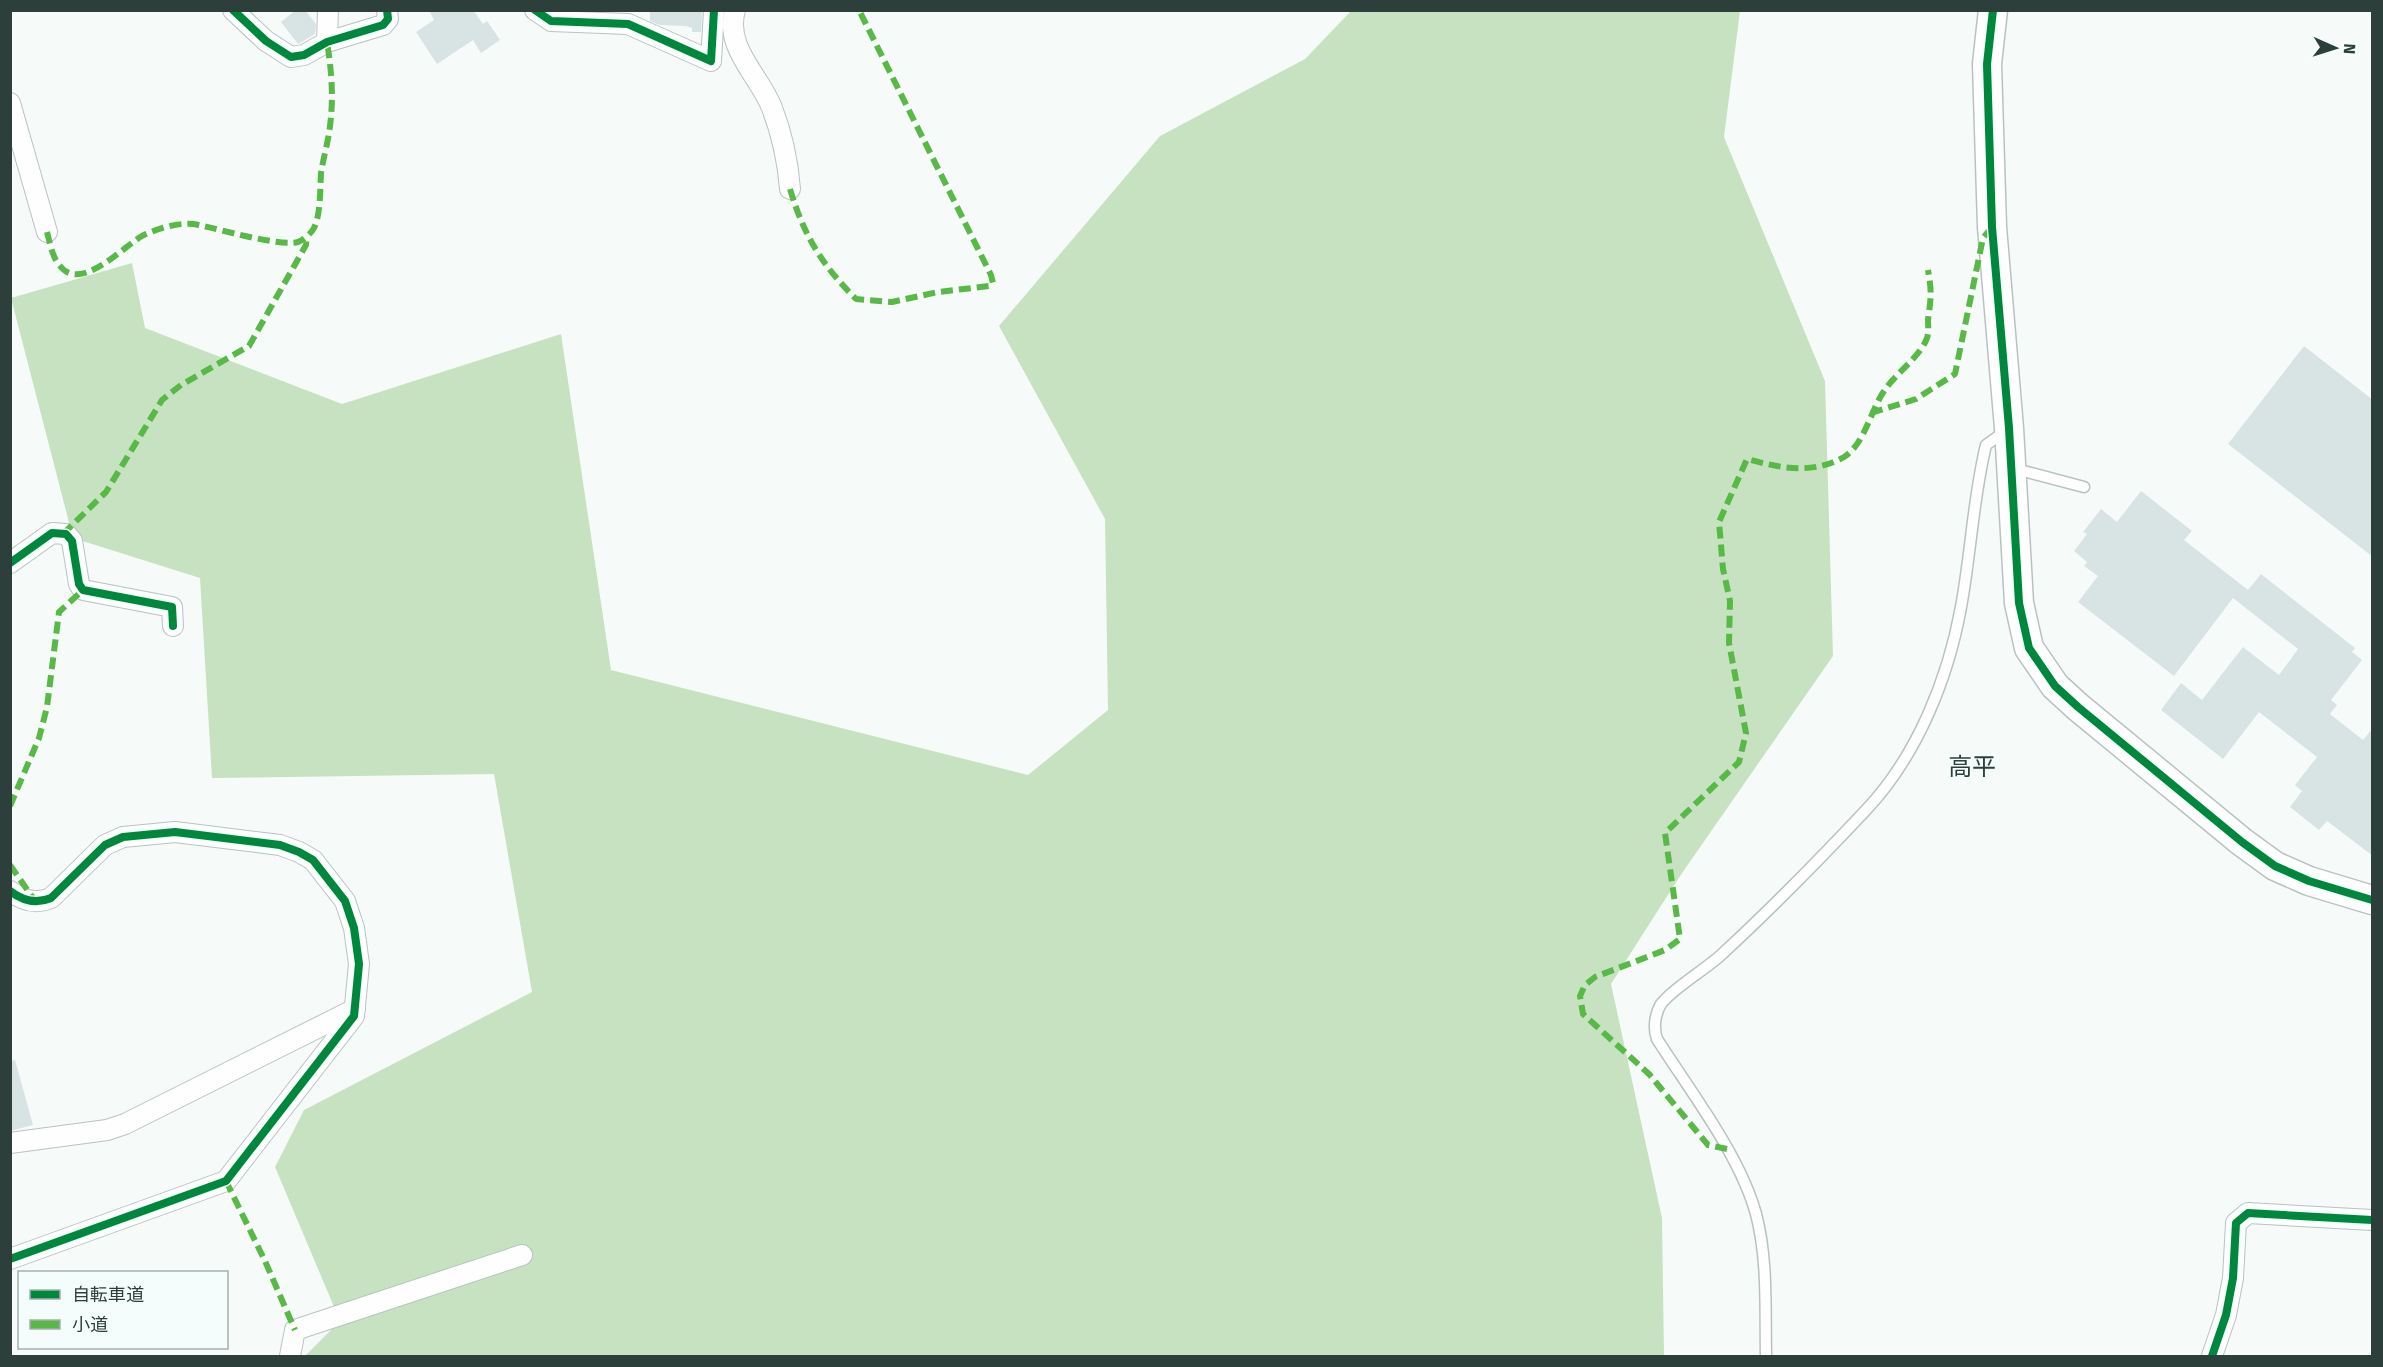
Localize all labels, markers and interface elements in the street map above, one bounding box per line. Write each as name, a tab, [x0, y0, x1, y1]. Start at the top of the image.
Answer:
north arrow	[2305, 18, 2365, 78]
text: N	[2340, 43, 2359, 55]
district label: 高平	[1948, 753, 1996, 781]
legend	[18, 1271, 228, 1349]
text: 自転車道	[72, 1284, 144, 1306]
text: 小道	[72, 1314, 108, 1336]

